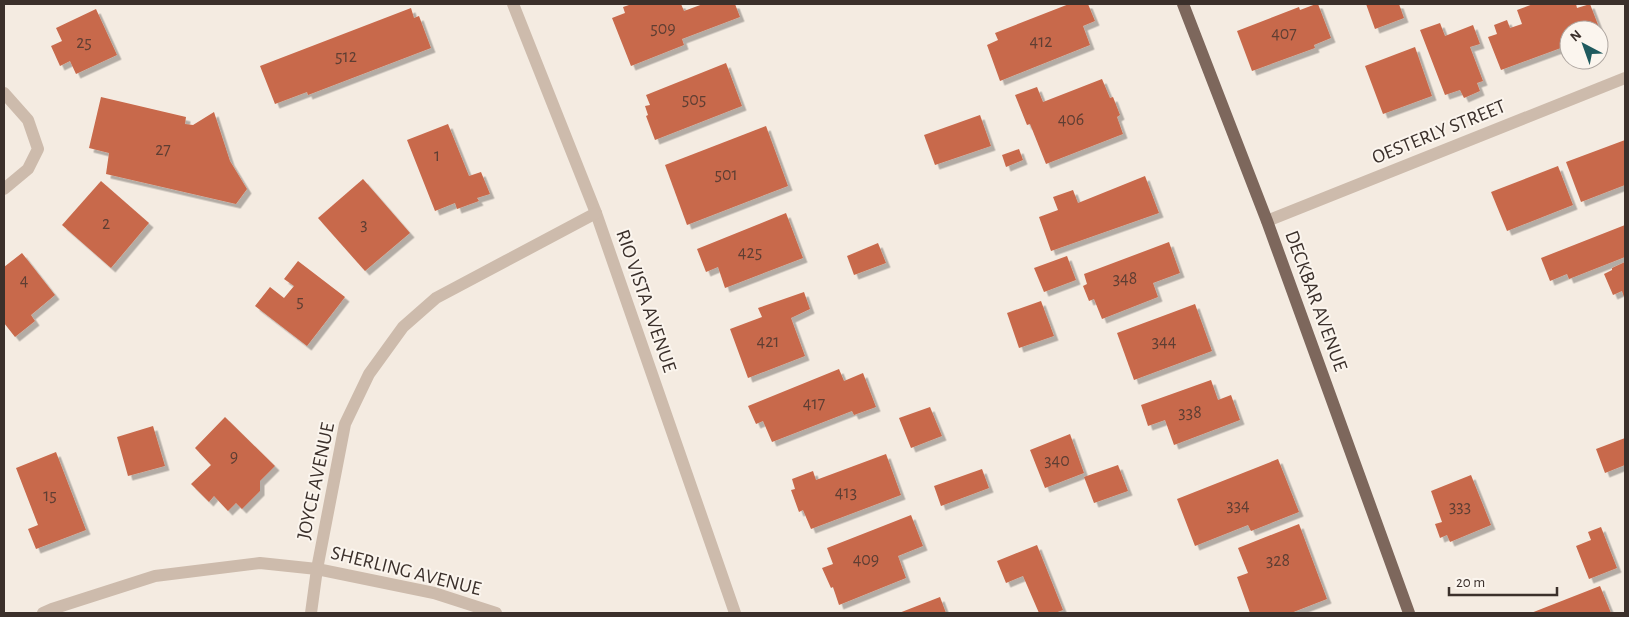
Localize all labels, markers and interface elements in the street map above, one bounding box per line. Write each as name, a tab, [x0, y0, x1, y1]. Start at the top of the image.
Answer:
house number: 509	[650, 20, 676, 38]
north arrow	[1559, 20, 1609, 70]
house number: 407	[1271, 25, 1297, 43]
text: N	[1568, 27, 1584, 44]
house number: 412	[1029, 33, 1053, 51]
house number: 25	[76, 34, 92, 52]
house number: 512	[335, 48, 357, 66]
house number: 505	[682, 91, 706, 109]
street label: OESTERLY STREET	[1369, 96, 1509, 168]
house number: 406	[1058, 111, 1084, 129]
house number: 27	[155, 141, 171, 159]
house number: 1	[434, 147, 440, 165]
house number: 501	[714, 166, 738, 184]
house number: 2	[102, 215, 110, 233]
house number: 3	[360, 216, 368, 234]
street label: RIO VISTA AVENUE	[612, 227, 680, 375]
street label: DECKBAR AVENUE	[1281, 228, 1351, 374]
house number: 425	[738, 244, 762, 262]
house number: 348	[1113, 270, 1137, 288]
house number: 4	[20, 272, 29, 290]
house number: 5	[296, 293, 304, 311]
house number: 421	[756, 333, 780, 351]
house number: 344	[1152, 333, 1177, 351]
house number: 417	[803, 395, 825, 413]
house number: 338	[1178, 404, 1202, 422]
street label: JOYCE AVENUE	[294, 420, 338, 541]
house number: 9	[230, 448, 238, 466]
house number: 340	[1044, 452, 1070, 470]
house number: 413	[835, 484, 857, 502]
house number: 15	[43, 487, 57, 505]
house number: 334	[1226, 497, 1250, 515]
house number: 333	[1449, 498, 1471, 516]
street label: SHERLING AVENUE	[329, 543, 483, 599]
house number: 409	[853, 551, 879, 569]
house number: 328	[1266, 552, 1290, 570]
scale bar	[1449, 564, 1556, 596]
text: 20 m	[1456, 575, 1485, 590]

